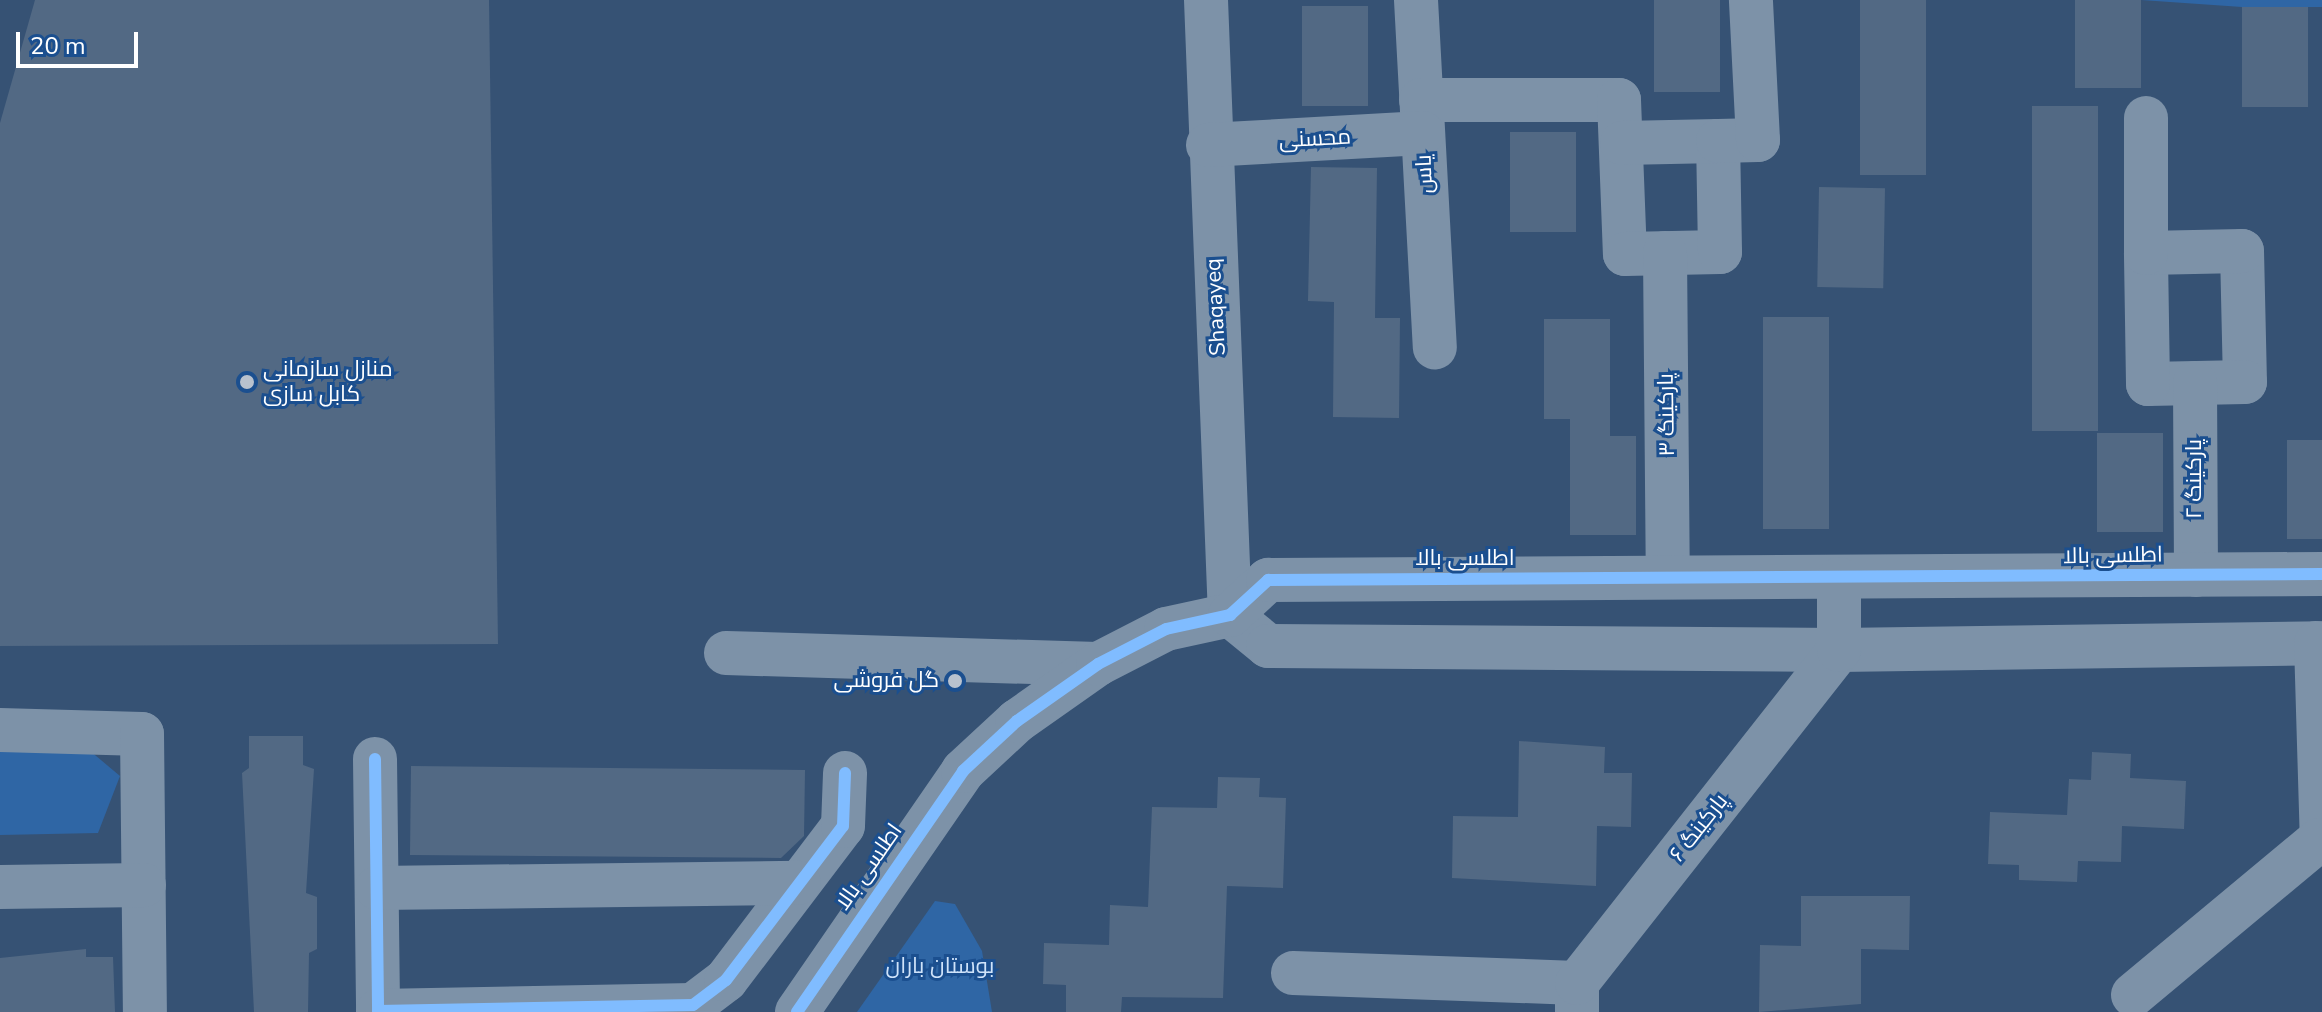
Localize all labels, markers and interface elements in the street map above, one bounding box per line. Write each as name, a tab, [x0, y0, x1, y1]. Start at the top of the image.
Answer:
scale bar	[20, 16, 142, 66]
text: 20 m	[30, 30, 86, 62]
street label: محسنی	[1278, 124, 1352, 154]
street label: یاس	[1411, 154, 1439, 194]
street label: Shaqayeq	[1200, 258, 1232, 356]
place label: منازل سازمانی کابل سازی	[263, 356, 393, 408]
marker: منازل سازمانی کابل سازی	[238, 373, 256, 391]
street label: پارکینگ ۳	[1653, 373, 1681, 457]
street label: پارکینگ ۲	[2182, 439, 2208, 519]
street label: اطلسی بالا	[2063, 542, 2163, 570]
street label: اطلسی بالا	[1415, 546, 1515, 572]
place label: گل فروشی	[834, 668, 939, 694]
marker: گل فروشی	[946, 672, 964, 690]
street label: پارکینگ ۶	[1664, 789, 1734, 867]
street label: اطلسی بالا	[830, 819, 908, 915]
park label: بوستان باران	[886, 954, 994, 980]

